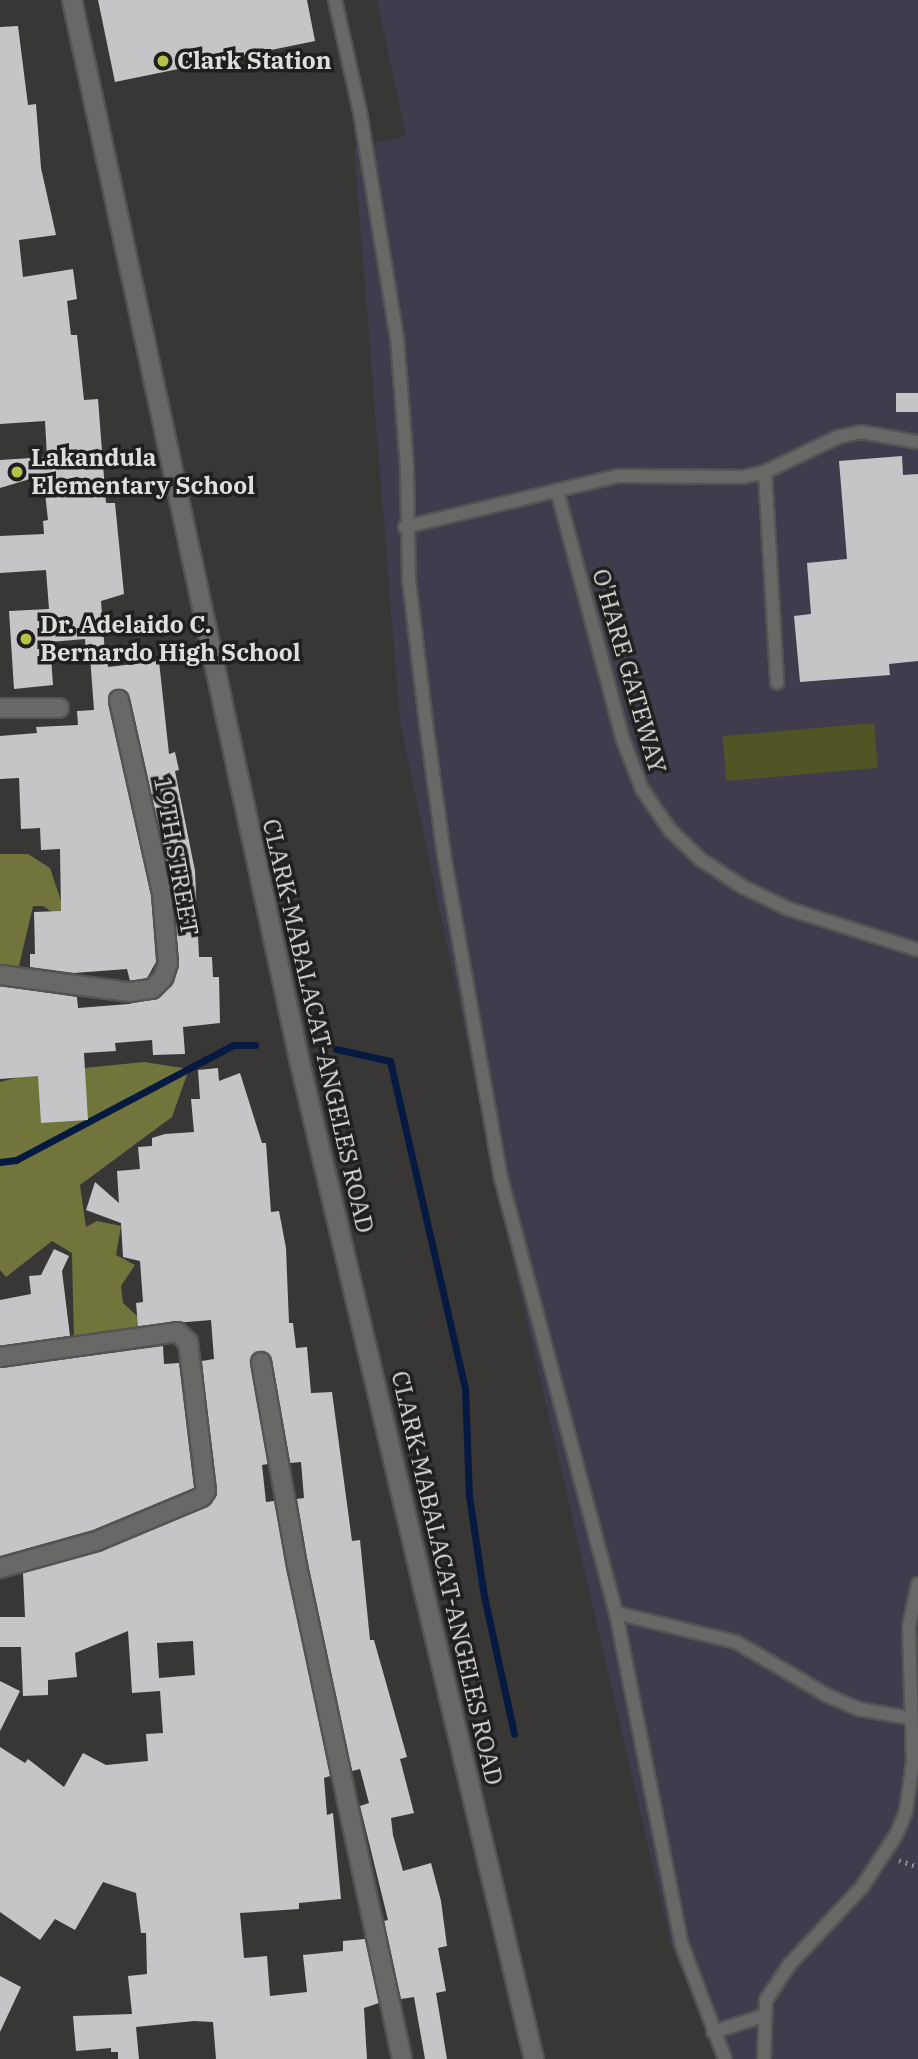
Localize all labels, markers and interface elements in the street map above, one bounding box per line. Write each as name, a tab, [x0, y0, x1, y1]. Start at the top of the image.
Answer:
place label: Clark Station	[177, 47, 332, 75]
marker: Clark Station	[155, 53, 171, 69]
place label: Lakandula Elementary School	[31, 444, 255, 500]
marker: Lakandula Elementary School	[9, 464, 25, 480]
street label: O'HARE GATEWAY	[586, 566, 672, 776]
place label: Dr. Adelaido C. Bernardo High School	[40, 611, 301, 667]
marker: Dr. Adelaido C. Bernardo High School	[18, 631, 34, 647]
street label: 19TH STREET	[148, 774, 204, 938]
street label: CLARK-MABALACAT-ANGELES ROAD	[256, 816, 380, 1236]
street label: CLARK-MABALACAT-ANGELES ROAD	[385, 1368, 509, 1788]

